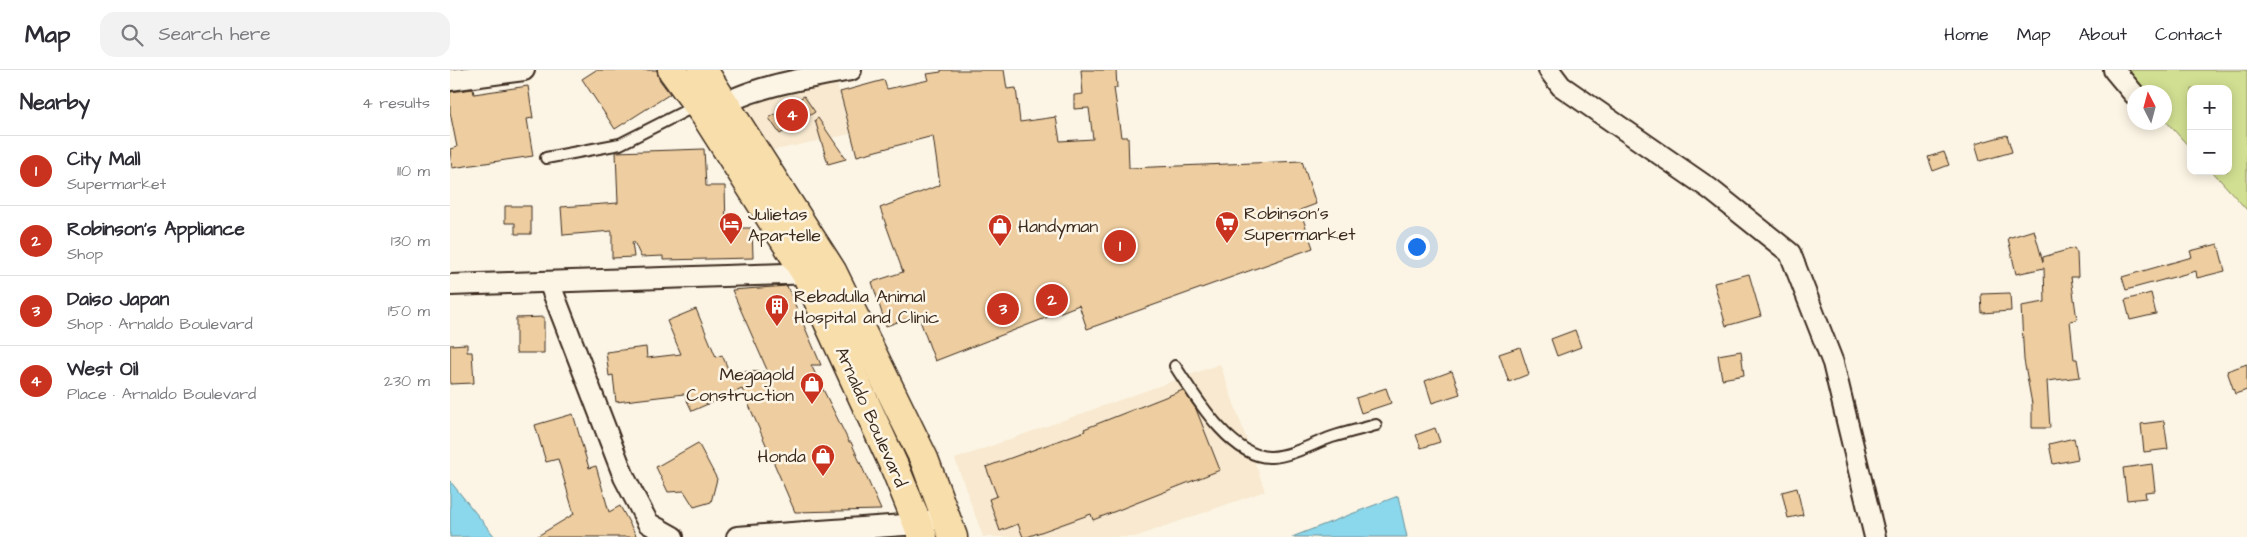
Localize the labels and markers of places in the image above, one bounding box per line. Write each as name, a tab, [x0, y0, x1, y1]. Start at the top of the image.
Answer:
pin: 4	[776, 96, 808, 134]
place label: Robinson's Supermarket	[1244, 201, 1356, 247]
place label: Julietas Apartelle	[748, 202, 821, 248]
supermarket icon: Robinson's Supermarket	[1214, 210, 1240, 244]
hotel icon: Julietas Apartelle	[718, 211, 744, 245]
shop icon: Handyman	[987, 213, 1013, 247]
place label: Handyman	[1018, 214, 1098, 240]
pin: 1	[1104, 227, 1136, 265]
pin: 2	[1036, 281, 1068, 319]
place label: Rebadulla Animal Hospital and Clinic	[794, 284, 939, 330]
pin: 3	[987, 290, 1019, 328]
building icon: Rebadulla Animal Hospital and Clinic	[764, 293, 790, 327]
place label: Megagold Construction	[686, 362, 794, 408]
shop icon: Megagold Construction	[799, 371, 825, 405]
shop icon: Honda	[810, 443, 836, 477]
place label: Honda	[758, 444, 806, 469]

